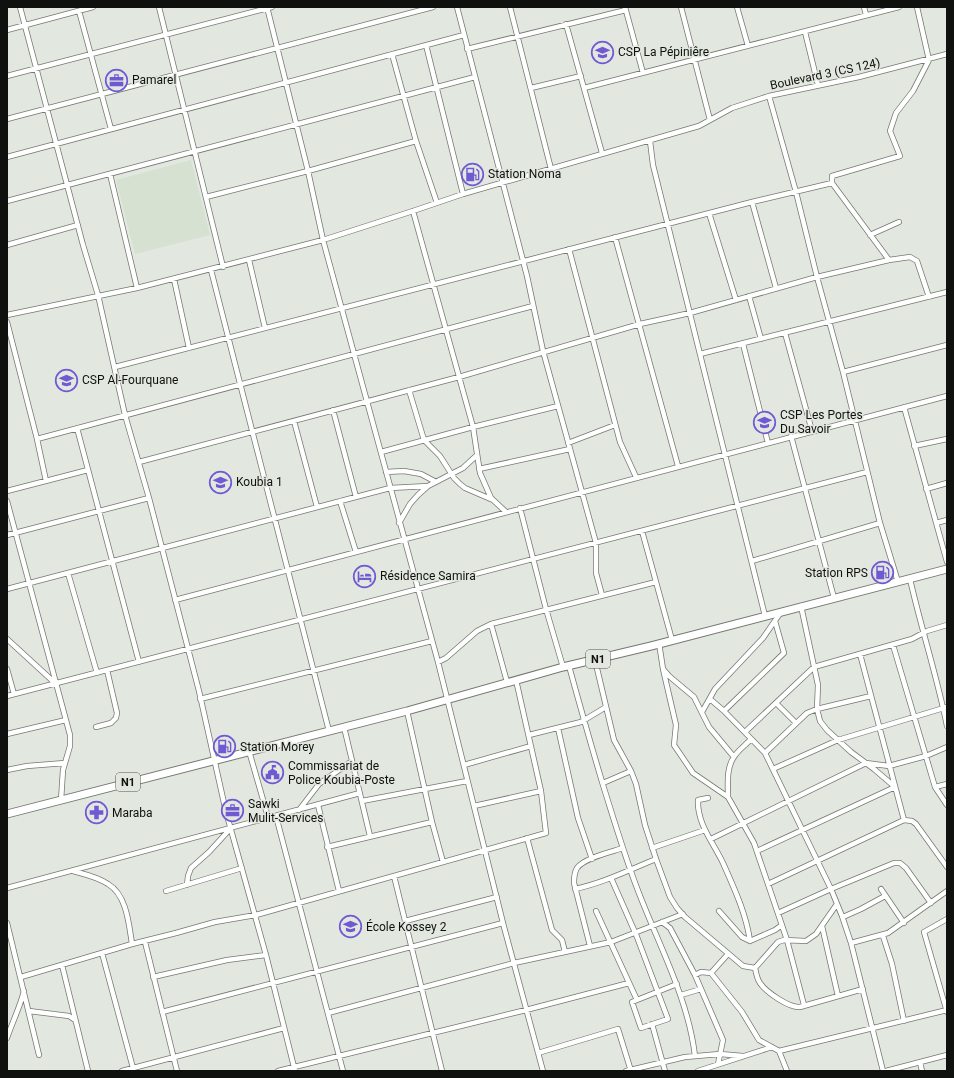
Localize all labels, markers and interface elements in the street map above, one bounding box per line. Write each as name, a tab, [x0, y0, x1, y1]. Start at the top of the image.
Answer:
school or university icon: CSP La Pépiniêre	[590, 39, 616, 65]
place label: CSP La Pépiniêre	[618, 45, 709, 59]
street label: Boulevard 3 (CS 124)	[769, 55, 881, 93]
office icon: Pamarel	[103, 67, 129, 93]
place label: Pamarel	[132, 73, 176, 87]
fuel station icon: Station Noma	[460, 161, 486, 187]
place label: Station Noma	[488, 167, 561, 181]
school or university icon: CSP Al-Fourquane	[54, 367, 80, 393]
place label: CSP Al-Fourquane	[82, 373, 178, 387]
place label: CSP Les Portes Du Savoir	[780, 408, 863, 436]
school or university icon: CSP Les Portes Du Savoir	[752, 409, 778, 435]
school or university icon: Koubia 1	[207, 469, 233, 495]
place label: Koubia 1	[236, 475, 283, 489]
fuel station icon: Station RPS	[870, 560, 896, 586]
hotel icon: Résidence Samira	[352, 563, 378, 589]
place label: Station RPS	[805, 566, 868, 580]
place label: Résidence Samira	[380, 569, 476, 583]
road number: N1	[586, 650, 610, 668]
fuel station icon: Station Morey	[212, 734, 238, 760]
place label: Station Morey	[240, 740, 314, 754]
place label: Commissariat de Police Koubia-Poste	[288, 759, 395, 787]
public building icon: Commissariat de Police Koubia-Poste	[260, 760, 286, 786]
road number: N1	[116, 773, 140, 791]
place label: Sawki Mulit-Services	[248, 797, 323, 825]
office icon: Sawki Mulit-Services	[219, 798, 245, 824]
pharmacy icon: Maraba	[83, 800, 109, 826]
place label: Maraba	[112, 806, 153, 820]
school or university icon: École Kossey 2	[338, 914, 364, 940]
place label: École Kossey 2	[366, 919, 447, 934]

